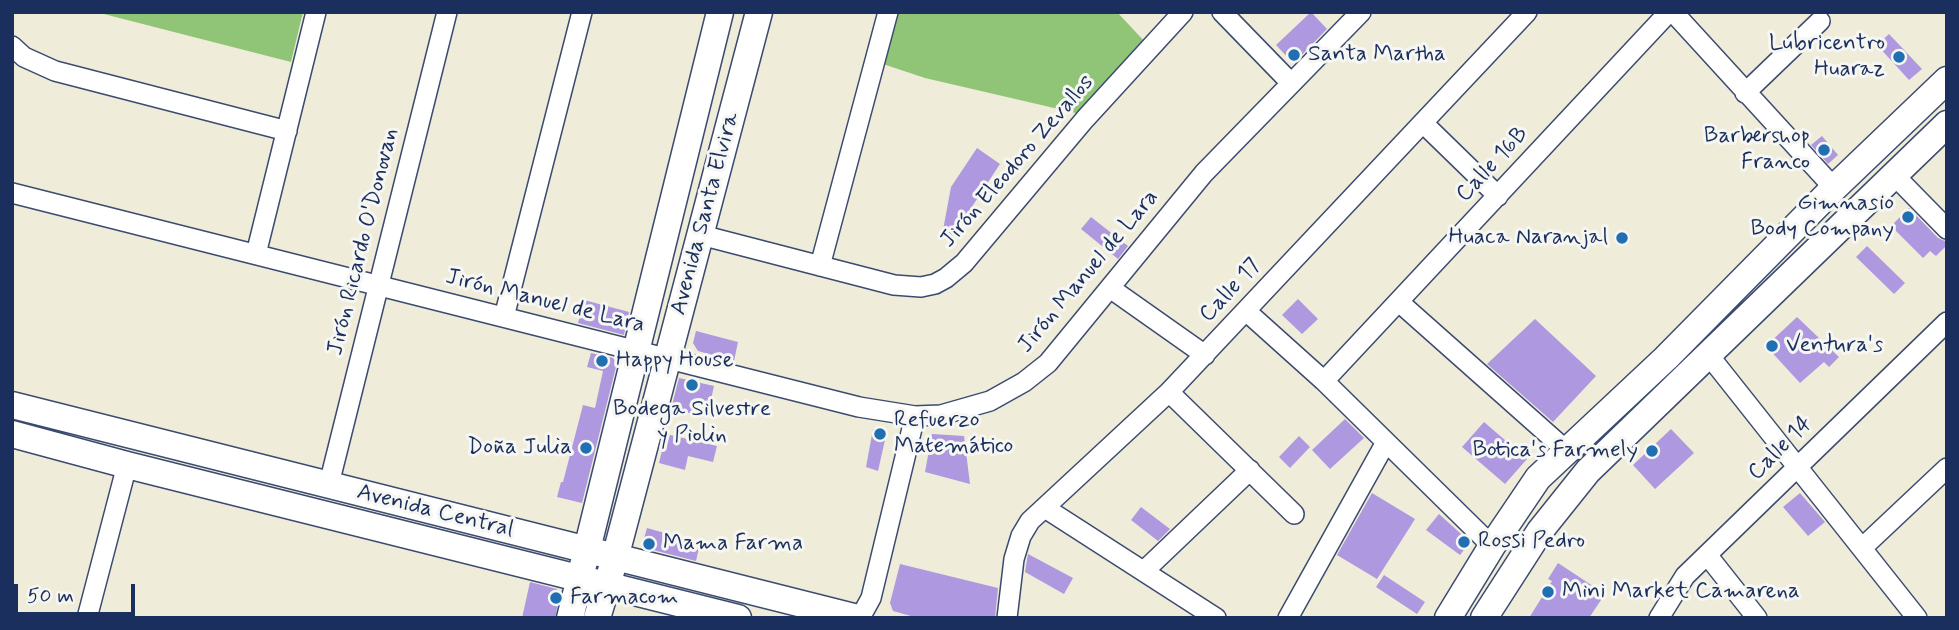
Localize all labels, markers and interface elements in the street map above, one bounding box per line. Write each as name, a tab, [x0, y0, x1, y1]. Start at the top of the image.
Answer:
place label: Lubricentro Huaraz	[1769, 30, 1885, 84]
place label: Santa Martha	[1308, 41, 1446, 69]
marker: Santa Martha	[1286, 47, 1302, 63]
marker: Lubricentro Huaraz	[1891, 49, 1907, 65]
street label: Jirón Eleodoro Zevallos	[935, 70, 1101, 254]
street label: Avenida Santa Elvira	[666, 110, 746, 318]
street label: Calle 16B	[1451, 122, 1535, 208]
place label: Barbershop Franco	[1704, 123, 1810, 177]
street label: Jirón Ricardo O'Donovan	[322, 125, 406, 359]
marker: Barbershop Franco	[1816, 142, 1832, 158]
street label: Jirón Manuel de Lara	[1013, 185, 1165, 359]
place label: Gimnasio Body Company	[1751, 190, 1894, 244]
marker: Gimnasio Body Company	[1900, 209, 1916, 225]
place label: Huaca Naranjal	[1448, 224, 1608, 252]
marker: Huaca Naranjal	[1614, 230, 1630, 246]
street label: Calle 17	[1194, 253, 1268, 329]
street label: Jirón Manuel de Lara	[442, 264, 648, 340]
place label: Ventura's	[1786, 332, 1883, 360]
marker: Ventura's	[1764, 338, 1780, 354]
place label: Happy House	[616, 347, 733, 375]
marker: Happy House	[594, 353, 610, 369]
marker: Bodega Silvestre y Piolin	[684, 377, 700, 393]
place label: Bodega Silvestre y Piolin	[613, 396, 771, 450]
place label: Refuerzo Matemático	[894, 407, 1013, 461]
street label: Calle 14	[1743, 411, 1819, 487]
marker: Refuerzo Matemático	[872, 426, 888, 442]
place label: Doña Julia	[467, 434, 572, 462]
place label: Botica's Farmely	[1472, 437, 1638, 465]
marker: Doña Julia	[578, 440, 594, 456]
marker: Botica's Farmely	[1644, 443, 1660, 459]
street label: Avenida Central	[354, 479, 516, 545]
place label: Rossi Pedro	[1478, 528, 1585, 556]
place label: Mama Farma	[663, 530, 803, 558]
marker: Rossi Pedro	[1456, 534, 1472, 550]
marker: Mama Farma	[641, 536, 657, 552]
scale bar	[18, 570, 138, 614]
place label: Mini Market Camarena	[1562, 578, 1800, 606]
text: 50 m	[27, 582, 74, 610]
place label: Farmacom	[570, 584, 678, 612]
marker: Mini Market Camarena	[1540, 584, 1556, 600]
marker: Farmacom	[548, 590, 564, 606]

